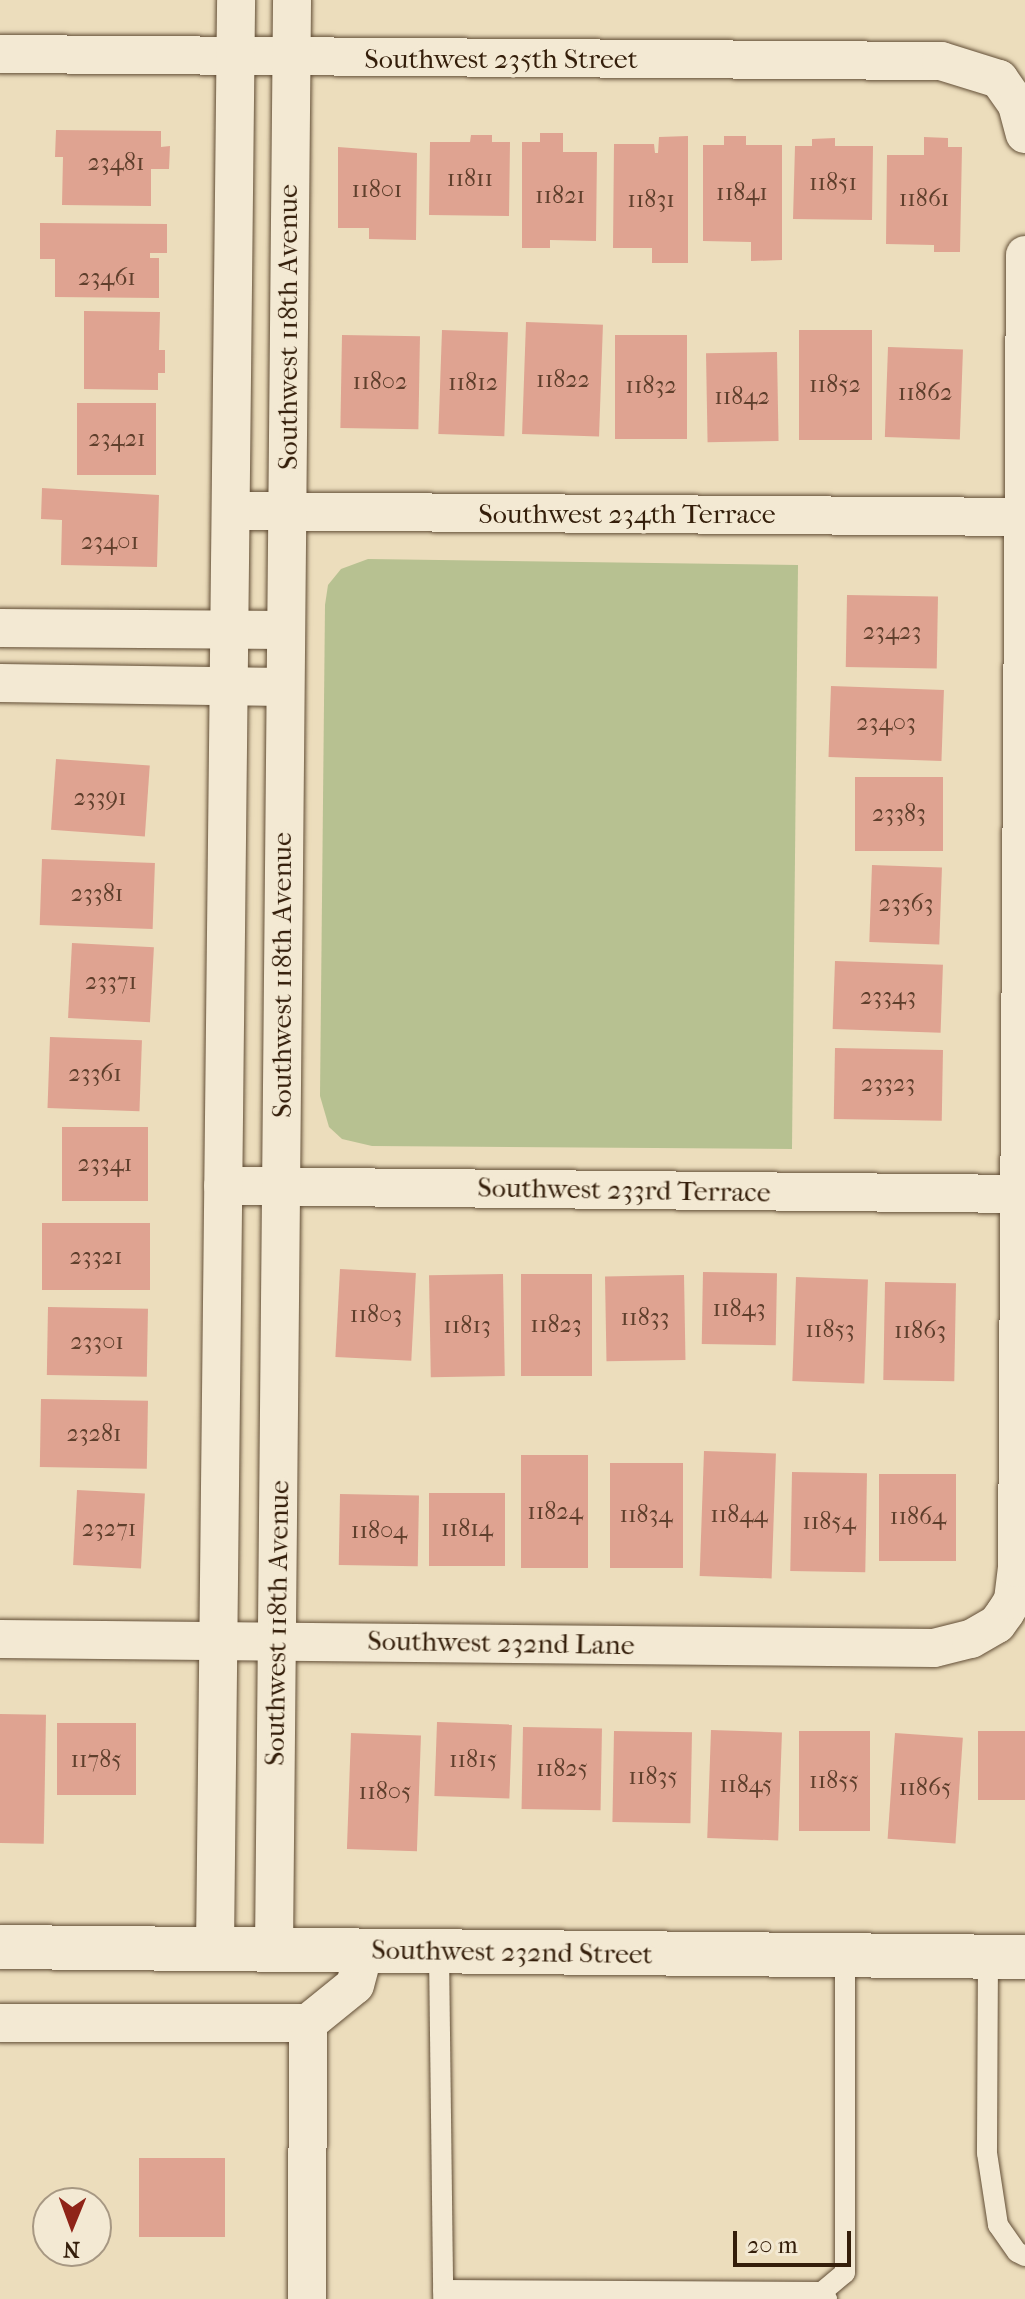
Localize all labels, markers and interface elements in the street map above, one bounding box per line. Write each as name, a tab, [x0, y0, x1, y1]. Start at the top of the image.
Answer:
street label: Southwest 235th Street	[364, 42, 638, 76]
house number: 23481	[88, 149, 144, 177]
house number: 11811	[447, 165, 493, 193]
house number: 11851	[809, 169, 857, 197]
house number: 11801	[352, 176, 402, 204]
house number: 11841	[716, 179, 768, 207]
house number: 11821	[535, 182, 585, 210]
street label: Southwest 118th Avenue	[271, 184, 305, 470]
house number: 11861	[899, 185, 949, 213]
house number: 11831	[627, 186, 675, 214]
house number: 23461	[78, 264, 136, 292]
house number: 11822	[536, 366, 590, 394]
house number: 11802	[353, 368, 407, 396]
house number: 11812	[448, 369, 498, 397]
house number: 11852	[809, 371, 861, 399]
house number: 11832	[625, 372, 677, 400]
house number: 11862	[898, 379, 952, 407]
house number: 11842	[714, 383, 770, 411]
house number: 23421	[88, 425, 146, 453]
street label: Southwest 234th Terrace	[478, 497, 776, 531]
house number: 23401	[81, 528, 139, 556]
house number: 23423	[863, 618, 921, 646]
house number: 23403	[856, 709, 916, 737]
house number: 23391	[73, 784, 127, 812]
house number: 23383	[872, 800, 926, 828]
street label: Southwest 118th Avenue	[265, 832, 299, 1118]
house number: 23381	[71, 880, 123, 908]
house number: 23363	[879, 890, 933, 918]
house number: 23371	[85, 968, 137, 996]
house number: 23343	[860, 983, 916, 1011]
house number: 23361	[68, 1060, 122, 1088]
house number: 23323	[861, 1070, 915, 1098]
house number: 23341	[78, 1150, 132, 1178]
street label: Southwest 233rd Terrace	[477, 1171, 771, 1209]
house number: 23321	[70, 1243, 122, 1271]
house number: 11843	[712, 1295, 766, 1323]
house number: 11803	[350, 1301, 402, 1329]
house number: 11833	[621, 1304, 669, 1332]
house number: 11823	[530, 1311, 582, 1339]
house number: 11813	[443, 1312, 491, 1340]
house number: 11853	[805, 1316, 855, 1344]
house number: 11863	[894, 1317, 946, 1345]
house number: 23301	[70, 1328, 124, 1356]
house number: 23281	[66, 1420, 122, 1448]
street label: Southwest 118th Avenue	[258, 1480, 296, 1766]
house number: 11824	[527, 1498, 583, 1526]
house number: 11834	[619, 1501, 673, 1529]
house number: 11844	[710, 1501, 768, 1529]
house number: 11864	[890, 1503, 946, 1531]
house number: 11854	[802, 1508, 856, 1536]
house number: 23271	[82, 1515, 136, 1543]
house number: 11814	[441, 1515, 493, 1543]
house number: 11804	[351, 1517, 407, 1545]
street label: Southwest 232nd Lane	[367, 1624, 635, 1662]
house number: 11785	[70, 1746, 122, 1774]
house number: 11815	[449, 1746, 497, 1774]
house number: 11825	[536, 1755, 588, 1783]
house number: 11835	[628, 1763, 678, 1791]
house number: 11855	[809, 1767, 859, 1795]
house number: 11845	[720, 1771, 772, 1799]
house number: 11865	[899, 1774, 951, 1802]
house number: 11805	[359, 1778, 411, 1806]
street label: Southwest 232nd Street	[371, 1933, 653, 1971]
north arrow	[32, 2187, 112, 2267]
scale bar	[737, 2215, 855, 2265]
text: 20 m	[747, 2231, 798, 2259]
text: N	[63, 2236, 80, 2262]

